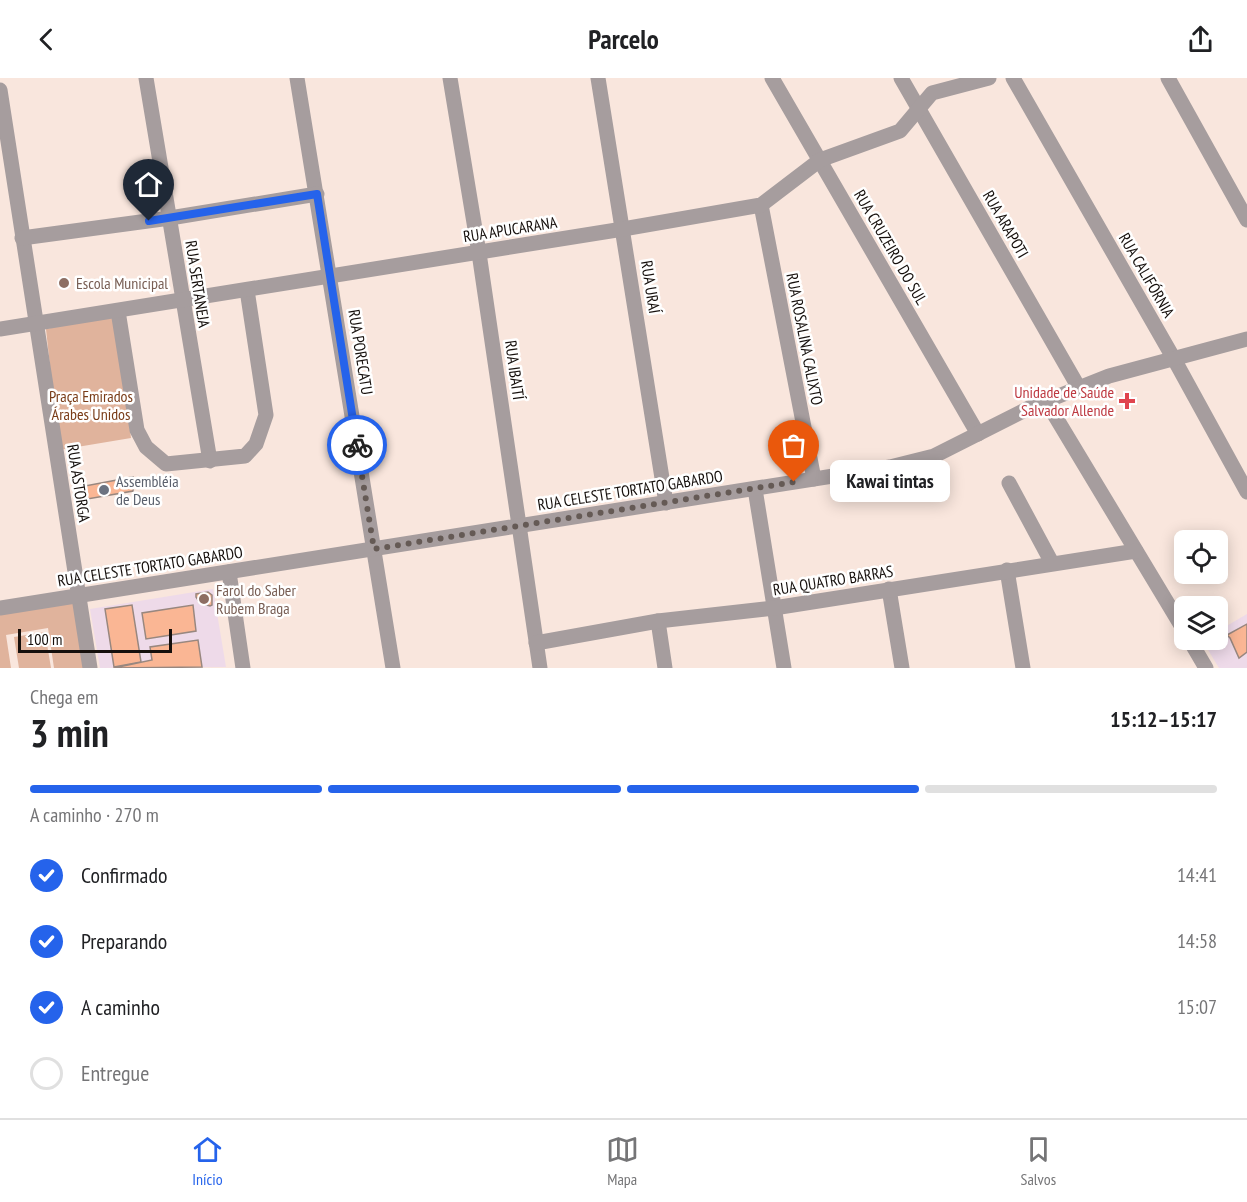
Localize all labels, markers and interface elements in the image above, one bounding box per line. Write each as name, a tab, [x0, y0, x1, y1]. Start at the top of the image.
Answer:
text: Parcelo	[588, 22, 659, 56]
icon: back	[30, 23, 63, 56]
icon: share	[1184, 23, 1217, 56]
pin	[123, 159, 174, 221]
icon: home	[132, 168, 165, 201]
street label: RUA CRUZEIRO DO SUL	[850, 186, 932, 308]
street label: RUA ARAPOTI	[979, 187, 1033, 261]
street label: RUA APUCARANA	[462, 212, 559, 246]
street label: RUA CALIFÓRNIA	[1115, 229, 1179, 321]
street label: RUA SERTANEJA	[181, 239, 215, 329]
street label: RUA URAÍ	[637, 259, 665, 315]
street label: RUA ROSALINA CALIXTO	[782, 271, 828, 407]
place label: Escola Municipal	[76, 273, 168, 293]
marker: Escola Municipal	[57, 276, 71, 290]
street label: RUA PORECATU	[344, 308, 378, 396]
street label: RUA IBAITÍ	[501, 339, 529, 401]
place label: Unidade de Saúde Salvador Allende	[1014, 382, 1114, 420]
park label: Praça Emirados Árabes Unidos	[49, 386, 133, 424]
marker: Unidade de Saúde Salvador Allende	[1118, 392, 1136, 410]
courier	[327, 415, 387, 475]
pin	[768, 420, 819, 482]
icon: bike	[341, 429, 374, 462]
icon: bag	[777, 429, 810, 462]
street label: RUA ASTORGA	[63, 443, 95, 524]
callout: Kawai tintas	[830, 461, 950, 503]
street label: RUA CELESTE TORTATO GABARDO	[536, 465, 724, 515]
text: Kawai tintas	[846, 468, 934, 494]
place label: Assembléia de Deus	[116, 471, 179, 509]
marker: Assembléia de Deus	[97, 483, 111, 497]
map controls	[1174, 530, 1228, 650]
button: locate	[1174, 530, 1228, 584]
street label: RUA CELESTE TORTATO GABARDO	[56, 541, 244, 591]
street label: RUA QUATRO BARRAS	[772, 561, 895, 599]
place label: Farol do Saber Rubem Braga	[216, 580, 296, 618]
marker: Farol do Saber Rubem Braga	[197, 592, 211, 606]
button: layers	[1174, 596, 1228, 650]
scale bar	[18, 626, 172, 654]
text: 100 m	[27, 629, 62, 649]
text: Chega em	[30, 684, 98, 710]
text: 15:12–15:17	[1110, 705, 1217, 733]
text: 3 min	[30, 707, 109, 758]
text: A caminho · 270 m	[30, 802, 159, 828]
icon: check	[30, 859, 63, 892]
text: Confirmado	[81, 861, 167, 889]
text: 14:41	[1177, 862, 1217, 888]
icon: check	[30, 925, 63, 958]
text: Preparando	[81, 927, 167, 955]
text: 14:58	[1177, 928, 1217, 954]
icon: check	[30, 991, 63, 1024]
text: A caminho	[81, 993, 160, 1021]
text: 15:07	[1177, 994, 1217, 1020]
text: Entregue	[81, 1059, 149, 1087]
tab: Início	[191, 1133, 224, 1189]
tab: Mapa	[606, 1133, 639, 1189]
tab: Salvos	[1021, 1133, 1056, 1189]

